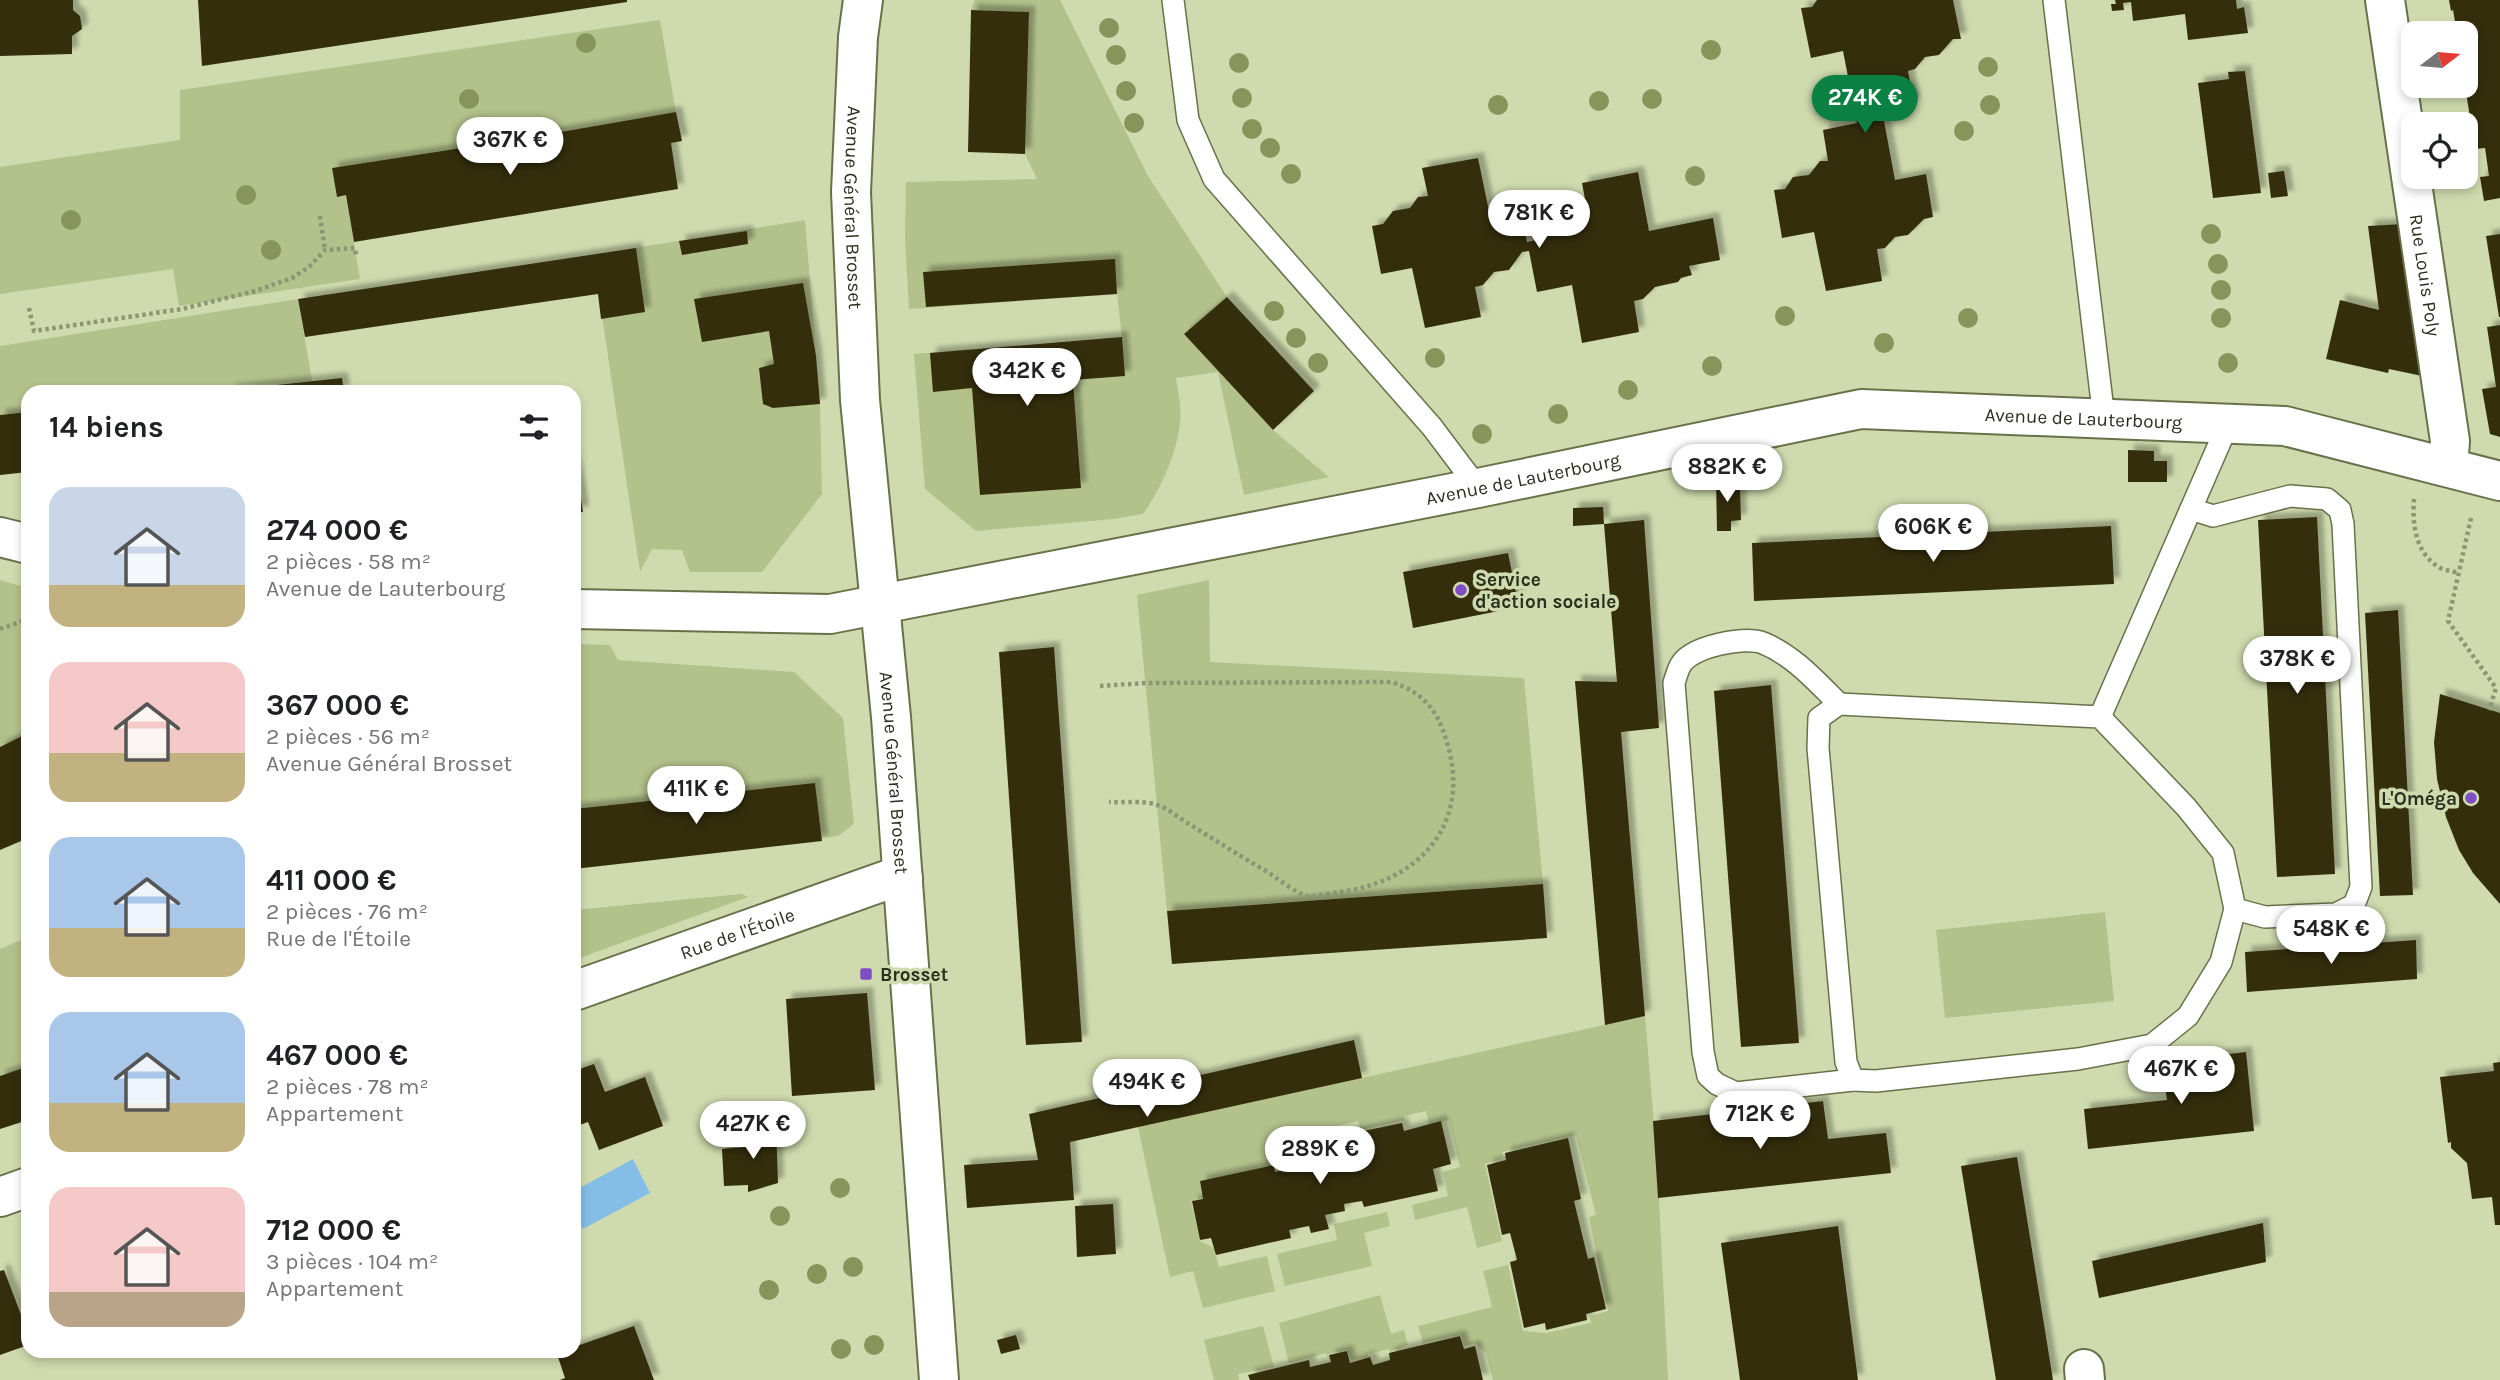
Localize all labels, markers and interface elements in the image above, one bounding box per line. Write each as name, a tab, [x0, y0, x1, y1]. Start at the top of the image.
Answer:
north arrow	[2401, 21, 2478, 98]
map controls	[2401, 21, 2478, 189]
pin: 274K €	[1808, 76, 1922, 135]
text: 274K €	[1828, 84, 1902, 111]
street label: Avenue Général Brosset	[839, 105, 866, 310]
button: locate	[2401, 112, 2478, 189]
pin: 367K €	[453, 118, 567, 177]
text: 367K €	[472, 126, 548, 153]
pin: 781K €	[1482, 190, 1596, 250]
text: 781K €	[1504, 199, 1574, 226]
street label: Rue Louis Poly	[2405, 212, 2444, 338]
pin: 342K €	[970, 348, 1084, 408]
text: 342K €	[988, 357, 1066, 384]
street label: Avenue de Lauterbourg	[1984, 404, 2183, 434]
icon: filters	[515, 408, 553, 446]
text: 14 biens	[49, 409, 164, 445]
pin: 882K €	[1670, 444, 1784, 504]
street label: Avenue de Lauterbourg	[1424, 449, 1622, 510]
text: 882K €	[1687, 453, 1767, 480]
pin: 606K €	[1876, 504, 1990, 564]
text: 274 000 €	[266, 512, 408, 548]
text: 606K €	[1894, 513, 1972, 540]
icon: home	[105, 515, 189, 599]
text: 2 pièces · 58 m²	[266, 548, 431, 575]
place label: Service d'action sociale	[1475, 569, 1616, 613]
text: Avenue de Lauterbourg	[266, 575, 505, 602]
marker: Service d'action sociale	[1453, 582, 1469, 598]
pin: 378K €	[2240, 636, 2354, 696]
text: 378K €	[2259, 645, 2335, 672]
street label: Avenue Général Brosset	[875, 670, 912, 875]
text: 367 000 €	[266, 687, 409, 723]
icon: home	[105, 690, 189, 774]
text: 2 pièces · 56 m²	[266, 723, 430, 750]
text: Avenue Général Brosset	[266, 750, 512, 777]
pin: 411K €	[639, 766, 753, 826]
text: 411K €	[663, 775, 729, 802]
place label: L'Oméga	[2381, 788, 2457, 810]
marker: L'Oméga	[2463, 790, 2479, 806]
text: 411 000 €	[266, 862, 396, 898]
icon: home	[105, 865, 189, 949]
text: 2 pièces · 76 m²	[266, 898, 428, 925]
street label: Rue de l'Étoile	[677, 904, 798, 965]
pin: 548K €	[2274, 906, 2388, 966]
text: 548K €	[2292, 915, 2370, 942]
text: Rue de l'Étoile	[266, 925, 411, 952]
place label: Brosset	[880, 964, 948, 986]
marker: Brosset	[858, 966, 874, 982]
text: 467 000 €	[266, 1037, 408, 1073]
icon: home	[105, 1040, 189, 1124]
pin: 467K €	[2124, 1046, 2238, 1106]
text: 467K €	[2144, 1055, 2218, 1082]
pin: 494K €	[1090, 1060, 1204, 1119]
text: 494K €	[1109, 1068, 1185, 1095]
text: 2 pièces · 78 m²	[266, 1073, 429, 1100]
pin: 712K €	[1703, 1092, 1817, 1151]
text: Appartement	[266, 1100, 403, 1127]
text: 712K €	[1726, 1100, 1795, 1127]
pin: 427K €	[696, 1102, 810, 1161]
text: 427K €	[716, 1110, 790, 1137]
pin: 289K €	[1263, 1126, 1377, 1186]
text: 289K €	[1281, 1135, 1359, 1162]
text: 712 000 €	[266, 1212, 401, 1248]
icon: home	[105, 1215, 189, 1299]
text: 3 pièces · 104 m²	[266, 1248, 438, 1275]
text: Appartement	[266, 1275, 403, 1302]

